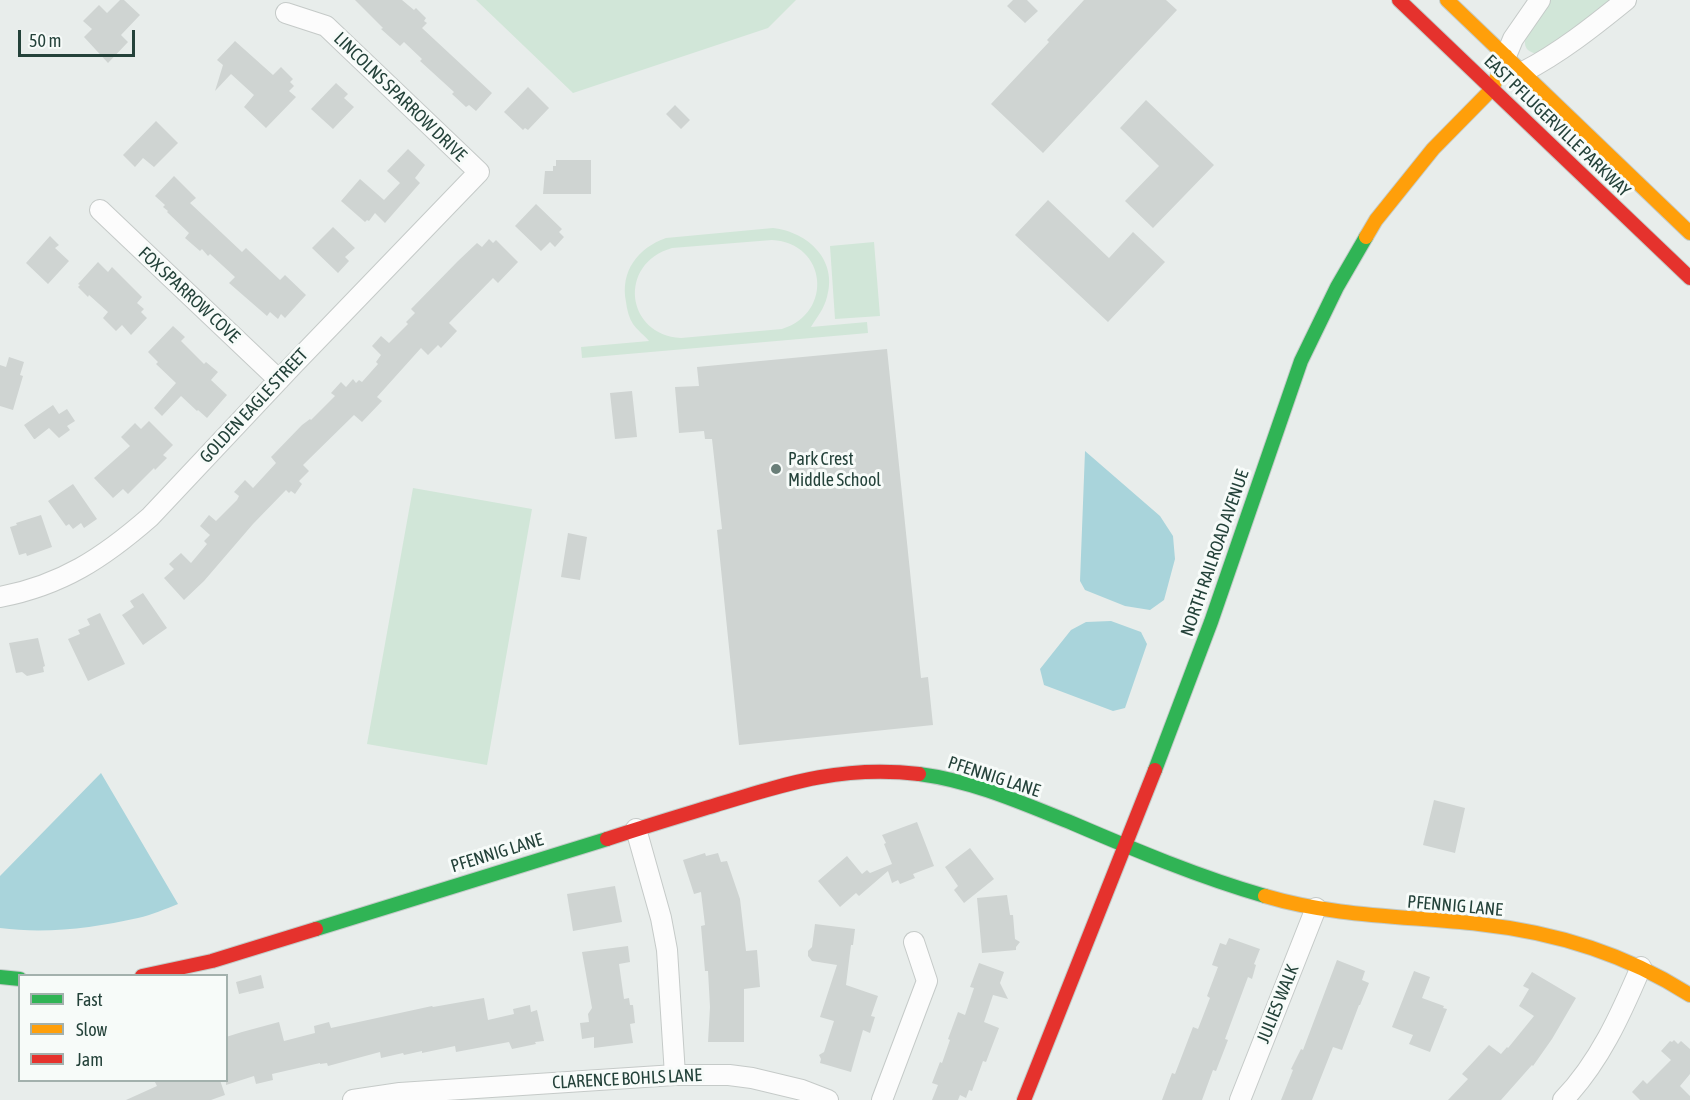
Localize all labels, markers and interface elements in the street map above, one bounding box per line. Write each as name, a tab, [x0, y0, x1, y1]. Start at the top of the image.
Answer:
scale bar	[21, 18, 138, 56]
street label: LINCOLNS SPARROW DRIVE	[329, 28, 471, 166]
text: 50 m	[29, 30, 61, 51]
street label: EAST PFLUGERVILLE PARKWAY	[1479, 51, 1635, 201]
street label: FOX SPARROW COVE	[134, 243, 244, 347]
street label: GOLDEN EAGLE STREET	[195, 344, 313, 468]
place label: Park Crest Middle School	[788, 448, 881, 490]
marker: Park Crest Middle School	[769, 462, 783, 476]
street label: NORTH RAILROAD AVENUE	[1176, 467, 1254, 639]
street label: PFENNIG LANE	[945, 752, 1043, 802]
street label: PFENNIG LANE	[448, 829, 546, 877]
street label: PFENNIG LANE	[1406, 891, 1504, 921]
street label: JULIES WALK	[1252, 962, 1304, 1046]
legend	[18, 974, 228, 1082]
text: Fast	[76, 989, 103, 1010]
text: Slow	[76, 1019, 107, 1040]
text: Jam	[76, 1049, 103, 1070]
street label: CLARENCE BOHLS LANE	[552, 1064, 702, 1094]

